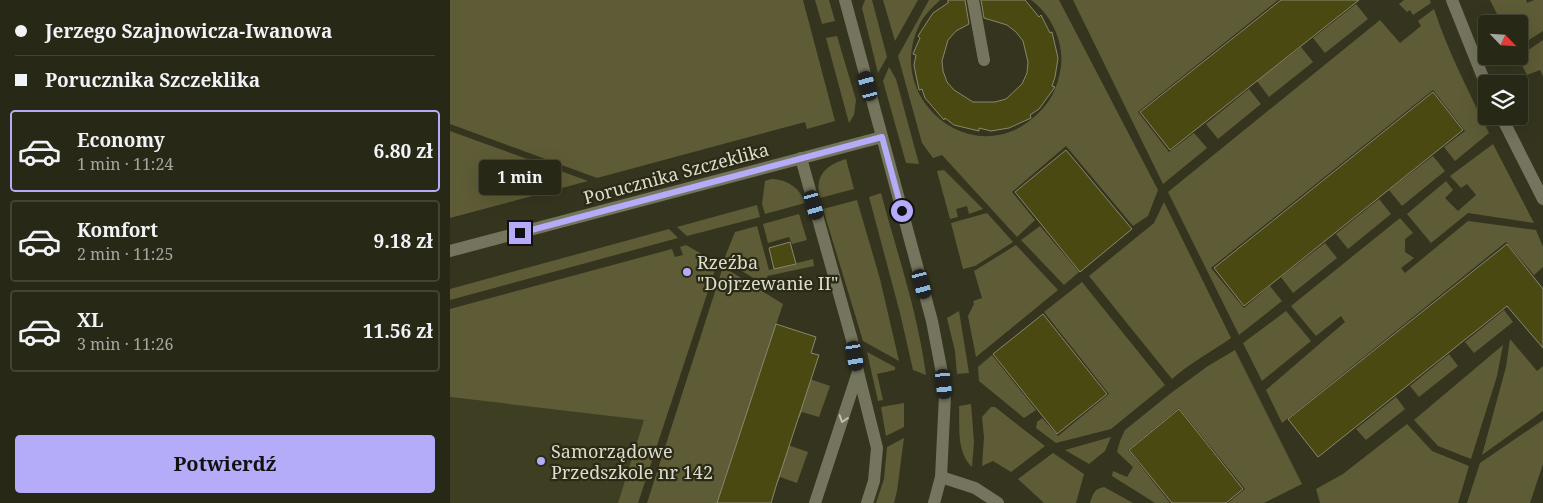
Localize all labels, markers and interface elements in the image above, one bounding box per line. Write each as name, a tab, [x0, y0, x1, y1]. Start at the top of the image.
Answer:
north arrow	[1478, 15, 1528, 65]
map controls	[1478, 15, 1528, 125]
text: Jerzego Szajnowicza-Iwanowa	[45, 18, 332, 44]
text: Porucznika Szczeklika	[45, 67, 260, 93]
car	[856, 70, 879, 102]
button: layers	[1478, 75, 1528, 125]
text: Economy	[77, 127, 165, 153]
icon: car	[17, 129, 62, 174]
street label: Porucznika Szczeklika	[581, 137, 771, 209]
text: 6.80 zł	[374, 138, 433, 164]
text: 1 min · 11:24	[77, 153, 173, 175]
callout: 1 min	[479, 160, 561, 196]
text: 1 min	[497, 166, 543, 188]
car	[802, 189, 825, 221]
route start	[891, 200, 913, 222]
text: Komfort	[77, 217, 158, 243]
icon: car	[17, 219, 62, 264]
route end	[509, 222, 531, 244]
text: 9.18 zł	[374, 228, 433, 254]
text: 2 min · 11:25	[77, 243, 173, 265]
place label: Rzeźba "Dojrzewanie II"	[697, 250, 838, 295]
marker: Rzeźba "Dojrzewanie II"	[681, 266, 693, 278]
car	[910, 268, 933, 300]
text: XL	[77, 307, 103, 333]
icon: car	[17, 309, 62, 354]
text: 11.56 zł	[363, 318, 433, 344]
text: 3 min · 11:26	[77, 333, 173, 355]
car	[845, 340, 864, 372]
car	[934, 368, 953, 400]
one-way arrow	[839, 414, 849, 422]
button: Potwierdź	[15, 435, 435, 493]
place label: Samorządowe Przedszkole nr 142	[551, 439, 713, 484]
marker: Samorządowe Przedszkole nr 142	[535, 455, 547, 467]

